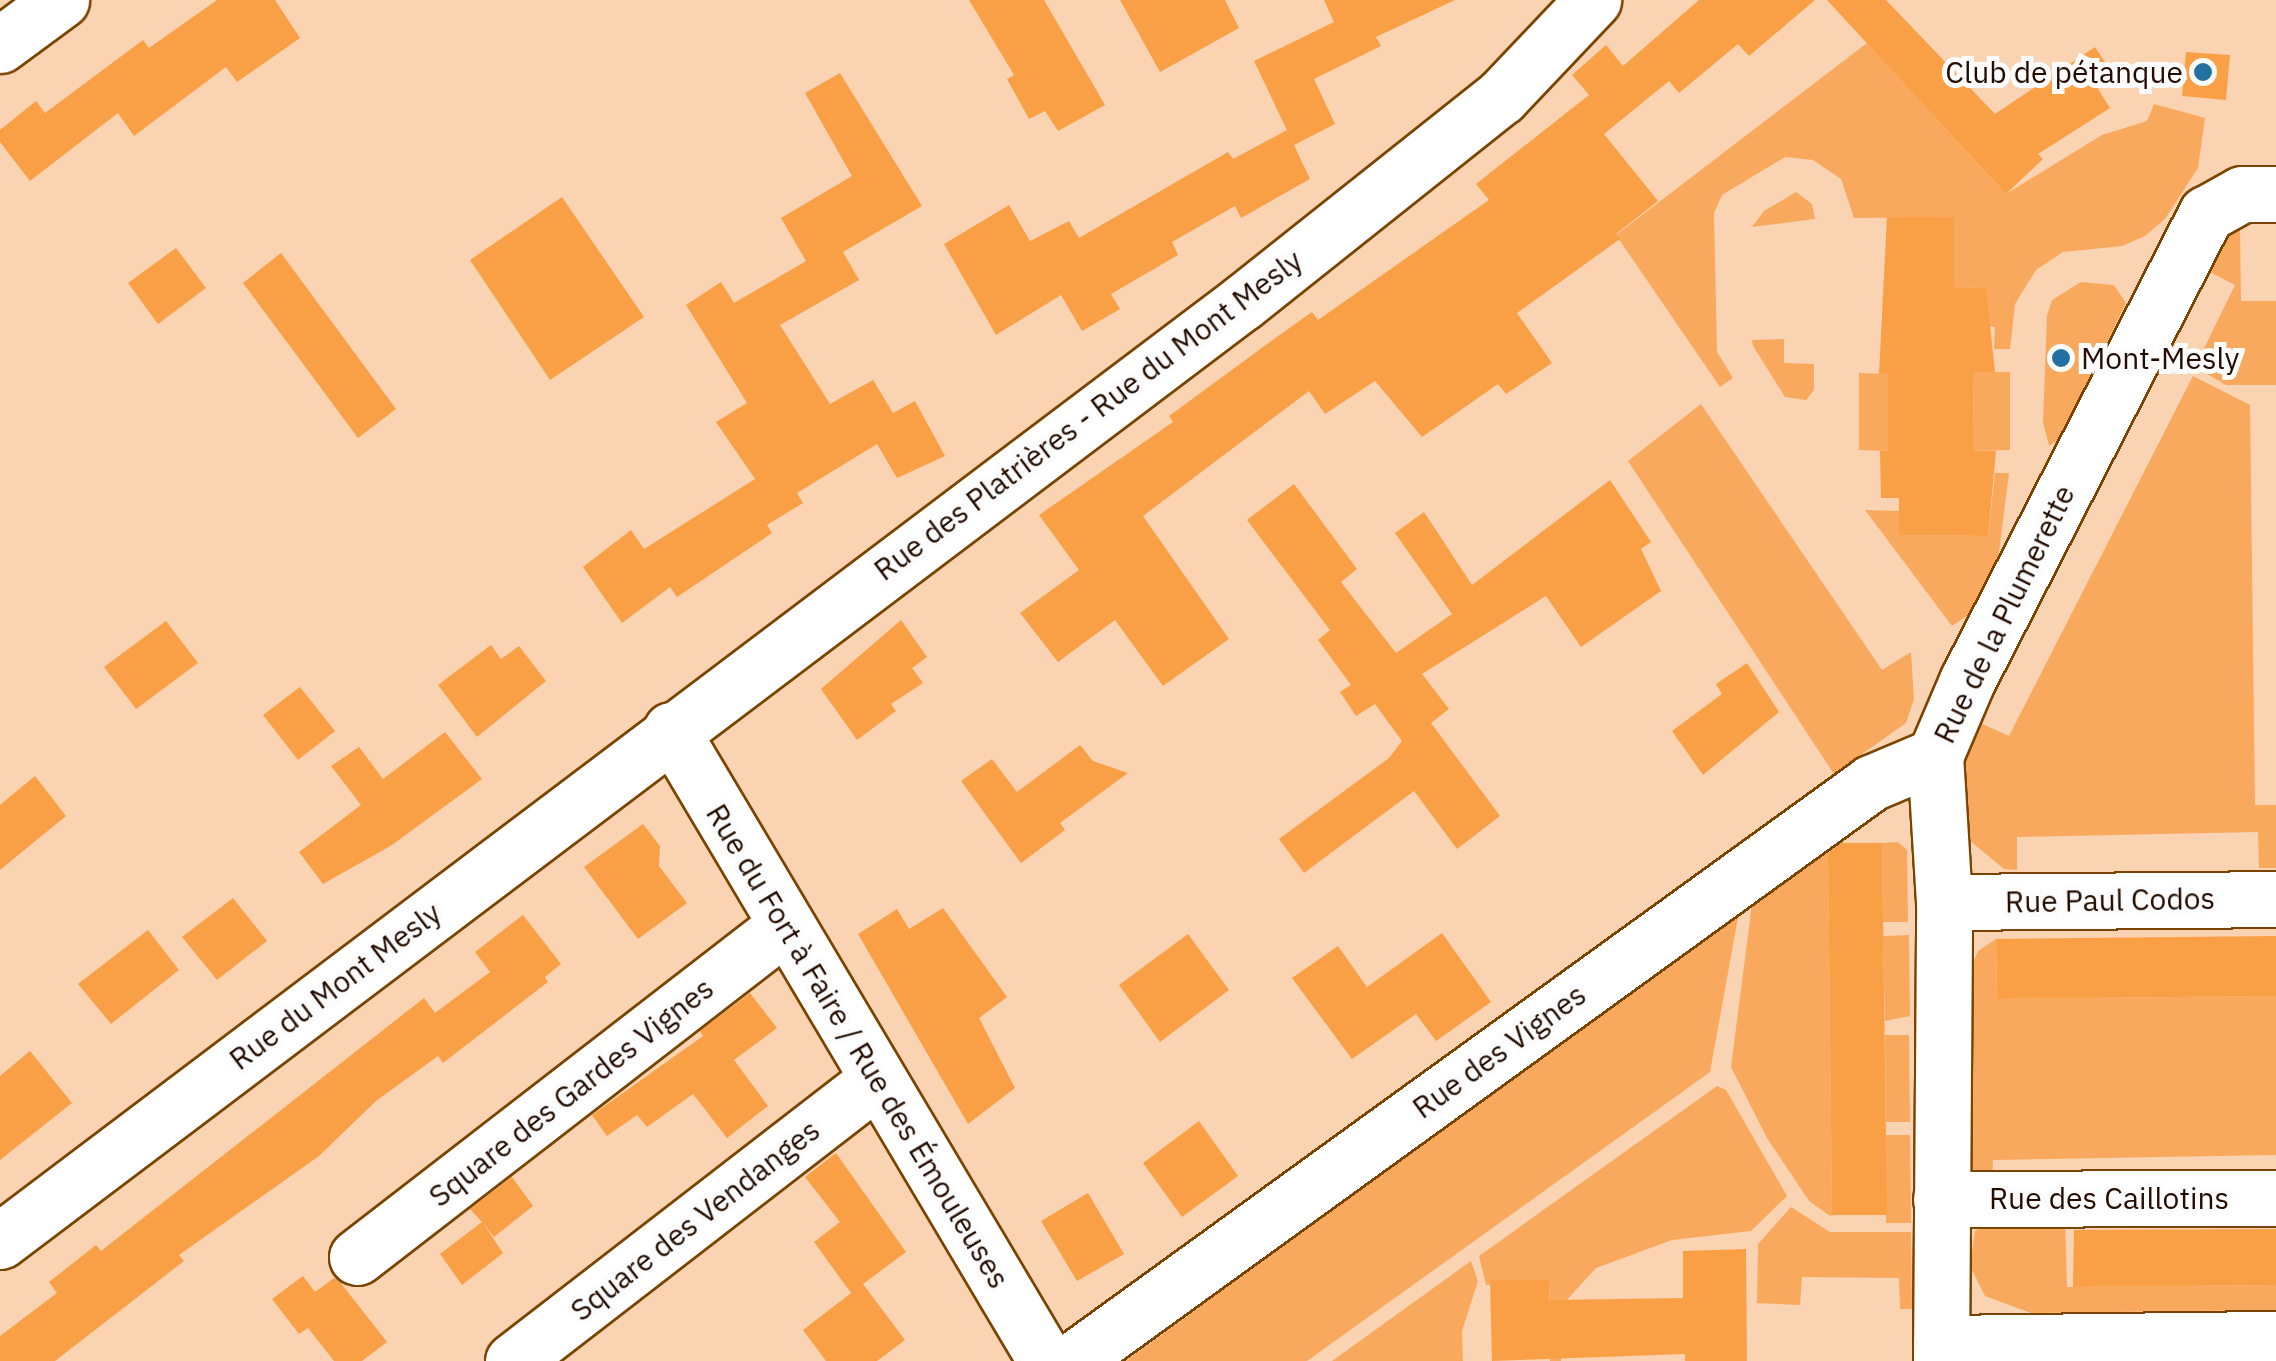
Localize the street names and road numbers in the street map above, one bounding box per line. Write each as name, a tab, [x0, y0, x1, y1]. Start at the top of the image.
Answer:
street label: Rue des Platrières - Rue du Mont Mesly	[867, 242, 1309, 588]
street label: Rue de la Plumerette	[1926, 479, 2082, 749]
street label: Rue du Fort à Faire / Rue des Émouleuses	[699, 797, 1017, 1295]
street label: Rue Paul Codos	[2005, 880, 2215, 920]
street label: Rue du Mont Mesly	[222, 895, 448, 1077]
street label: Square des Gardes Vignes	[422, 970, 720, 1214]
street label: Rue des Vignes	[1405, 976, 1593, 1126]
street label: Square des Vendanges	[563, 1112, 827, 1328]
street label: Rue des Caillotins	[1989, 1180, 2229, 1216]

